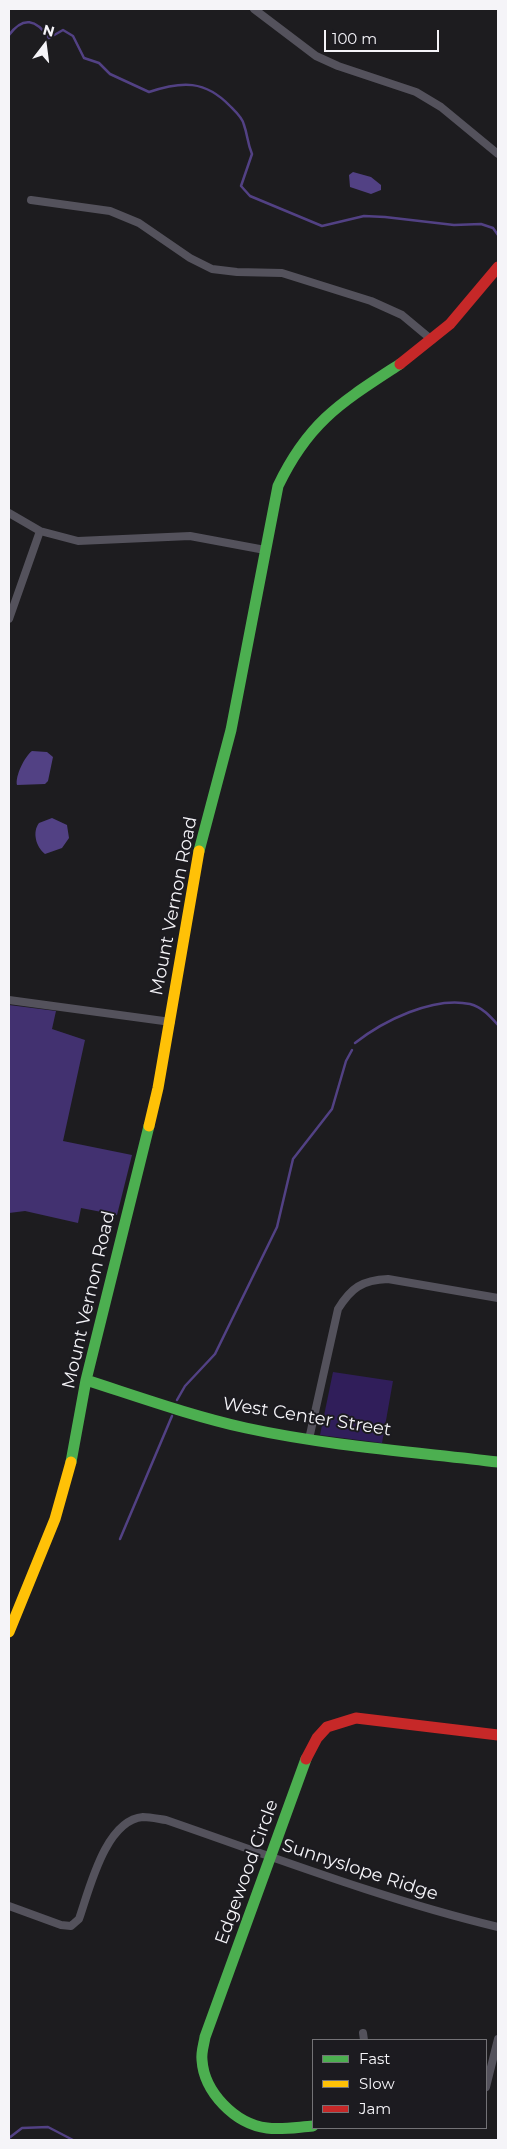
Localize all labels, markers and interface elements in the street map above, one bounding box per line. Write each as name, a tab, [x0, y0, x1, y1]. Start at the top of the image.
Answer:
north arrow	[20, 20, 70, 70]
text: N	[41, 20, 57, 41]
scale bar	[327, 20, 442, 52]
text: 100 m	[332, 29, 377, 48]
street label: Mount Vernon Road	[146, 815, 202, 997]
street label: Mount Vernon Road	[58, 1209, 120, 1391]
street label: West Center Street	[221, 1393, 393, 1441]
street label: Edgewood Circle	[211, 1797, 283, 1947]
street label: Sunnyslope Ridge	[279, 1835, 441, 1905]
legend	[312, 2039, 487, 2129]
text: Fast	[359, 2049, 390, 2068]
text: Slow	[359, 2074, 395, 2093]
text: Jam	[359, 2099, 391, 2118]

